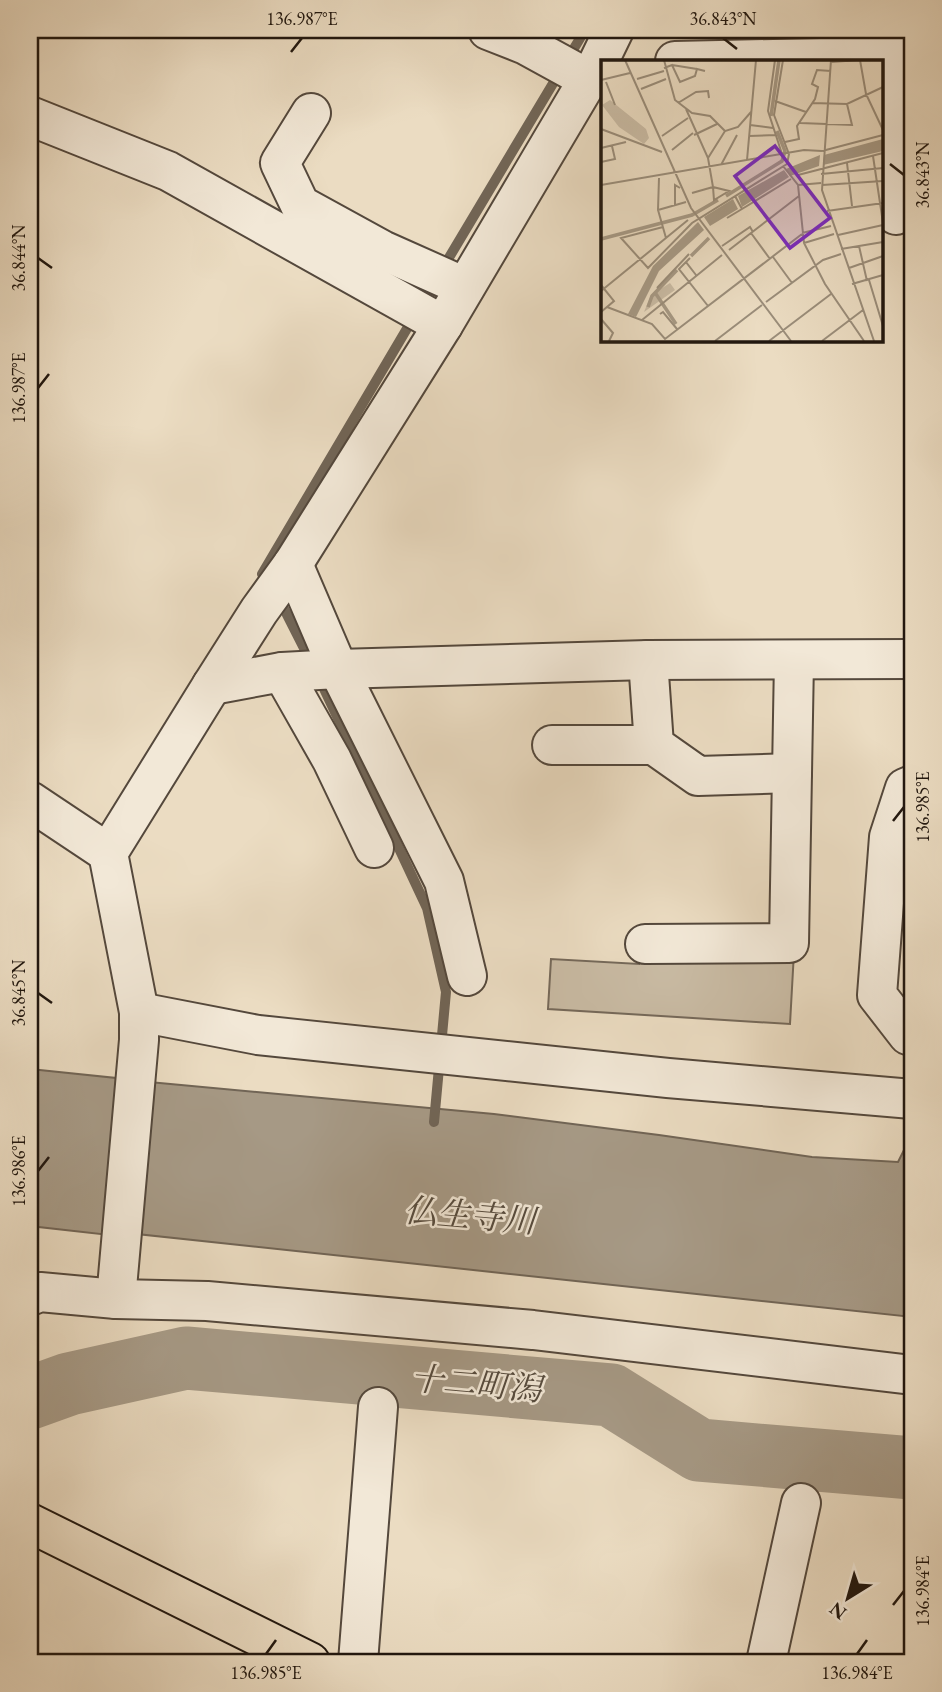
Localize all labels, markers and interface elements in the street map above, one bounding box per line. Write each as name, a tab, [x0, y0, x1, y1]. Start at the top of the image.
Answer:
text: 136.987°E	[266, 7, 338, 30]
text: 36.843°N	[690, 7, 757, 30]
inset map	[601, 60, 883, 341]
text: 36.843°N	[911, 141, 934, 208]
text: 36.844°N	[7, 224, 30, 291]
text: 136.987°E	[7, 352, 30, 424]
text: 136.985°E	[911, 771, 934, 843]
text: 36.845°N	[7, 959, 30, 1026]
text: 136.986°E	[7, 1135, 30, 1207]
water label: 仏生寺川	[402, 1188, 541, 1243]
water label: 十二町潟	[408, 1356, 548, 1411]
text: 136.984°E	[911, 1555, 934, 1627]
north arrow	[813, 1562, 883, 1632]
text: N	[824, 1596, 852, 1626]
text: 136.985°E	[230, 1661, 302, 1684]
text: 136.984°E	[821, 1661, 893, 1684]

